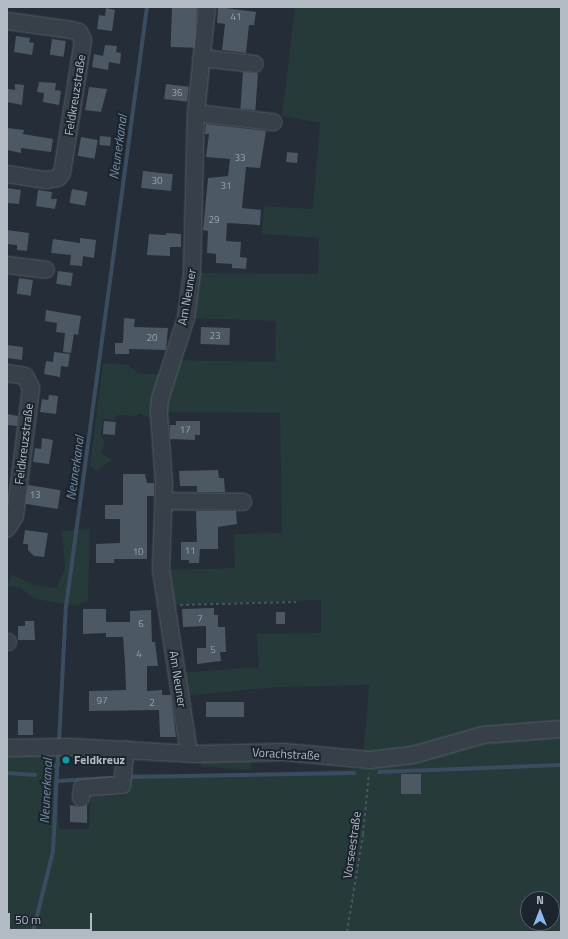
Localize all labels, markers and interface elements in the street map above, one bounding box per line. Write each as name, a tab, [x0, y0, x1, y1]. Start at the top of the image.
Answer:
house number: 41	[230, 11, 242, 23]
street label: Feldkreuzstraße	[61, 53, 89, 137]
house number: 36	[171, 87, 183, 99]
water label: Neunerkanal	[106, 114, 130, 180]
house number: 33	[234, 152, 246, 164]
house number: 30	[151, 175, 163, 187]
house number: 31	[220, 180, 232, 192]
house number: 29	[208, 214, 220, 226]
street label: Am Neuner	[175, 268, 199, 326]
house number: 23	[209, 330, 221, 342]
house number: 20	[146, 332, 158, 344]
street label: Feldkreuzstraße	[12, 403, 36, 485]
house number: 17	[179, 424, 191, 436]
water label: Neunerkanal	[63, 435, 87, 501]
house number: 13	[29, 489, 41, 501]
house number: 11	[184, 545, 196, 557]
house number: 10	[132, 546, 144, 558]
house number: 7	[197, 613, 203, 625]
house number: 6	[138, 618, 144, 630]
house number: 5	[210, 644, 216, 656]
house number: 4	[136, 648, 142, 660]
street label: Am Neuner	[166, 650, 190, 708]
house number: 97	[96, 695, 108, 707]
house number: 2	[149, 697, 155, 709]
street label: Vorachstraße	[252, 745, 320, 763]
place label: Feldkreuz	[74, 753, 125, 767]
marker: Feldkreuz	[61, 755, 71, 765]
water label: Neunerkanal	[37, 758, 55, 824]
street label: Vorseestraße	[340, 810, 364, 880]
north arrow	[520, 891, 560, 931]
text: N	[536, 892, 544, 908]
scale bar	[10, 905, 94, 931]
text: 50 m	[15, 910, 41, 929]

